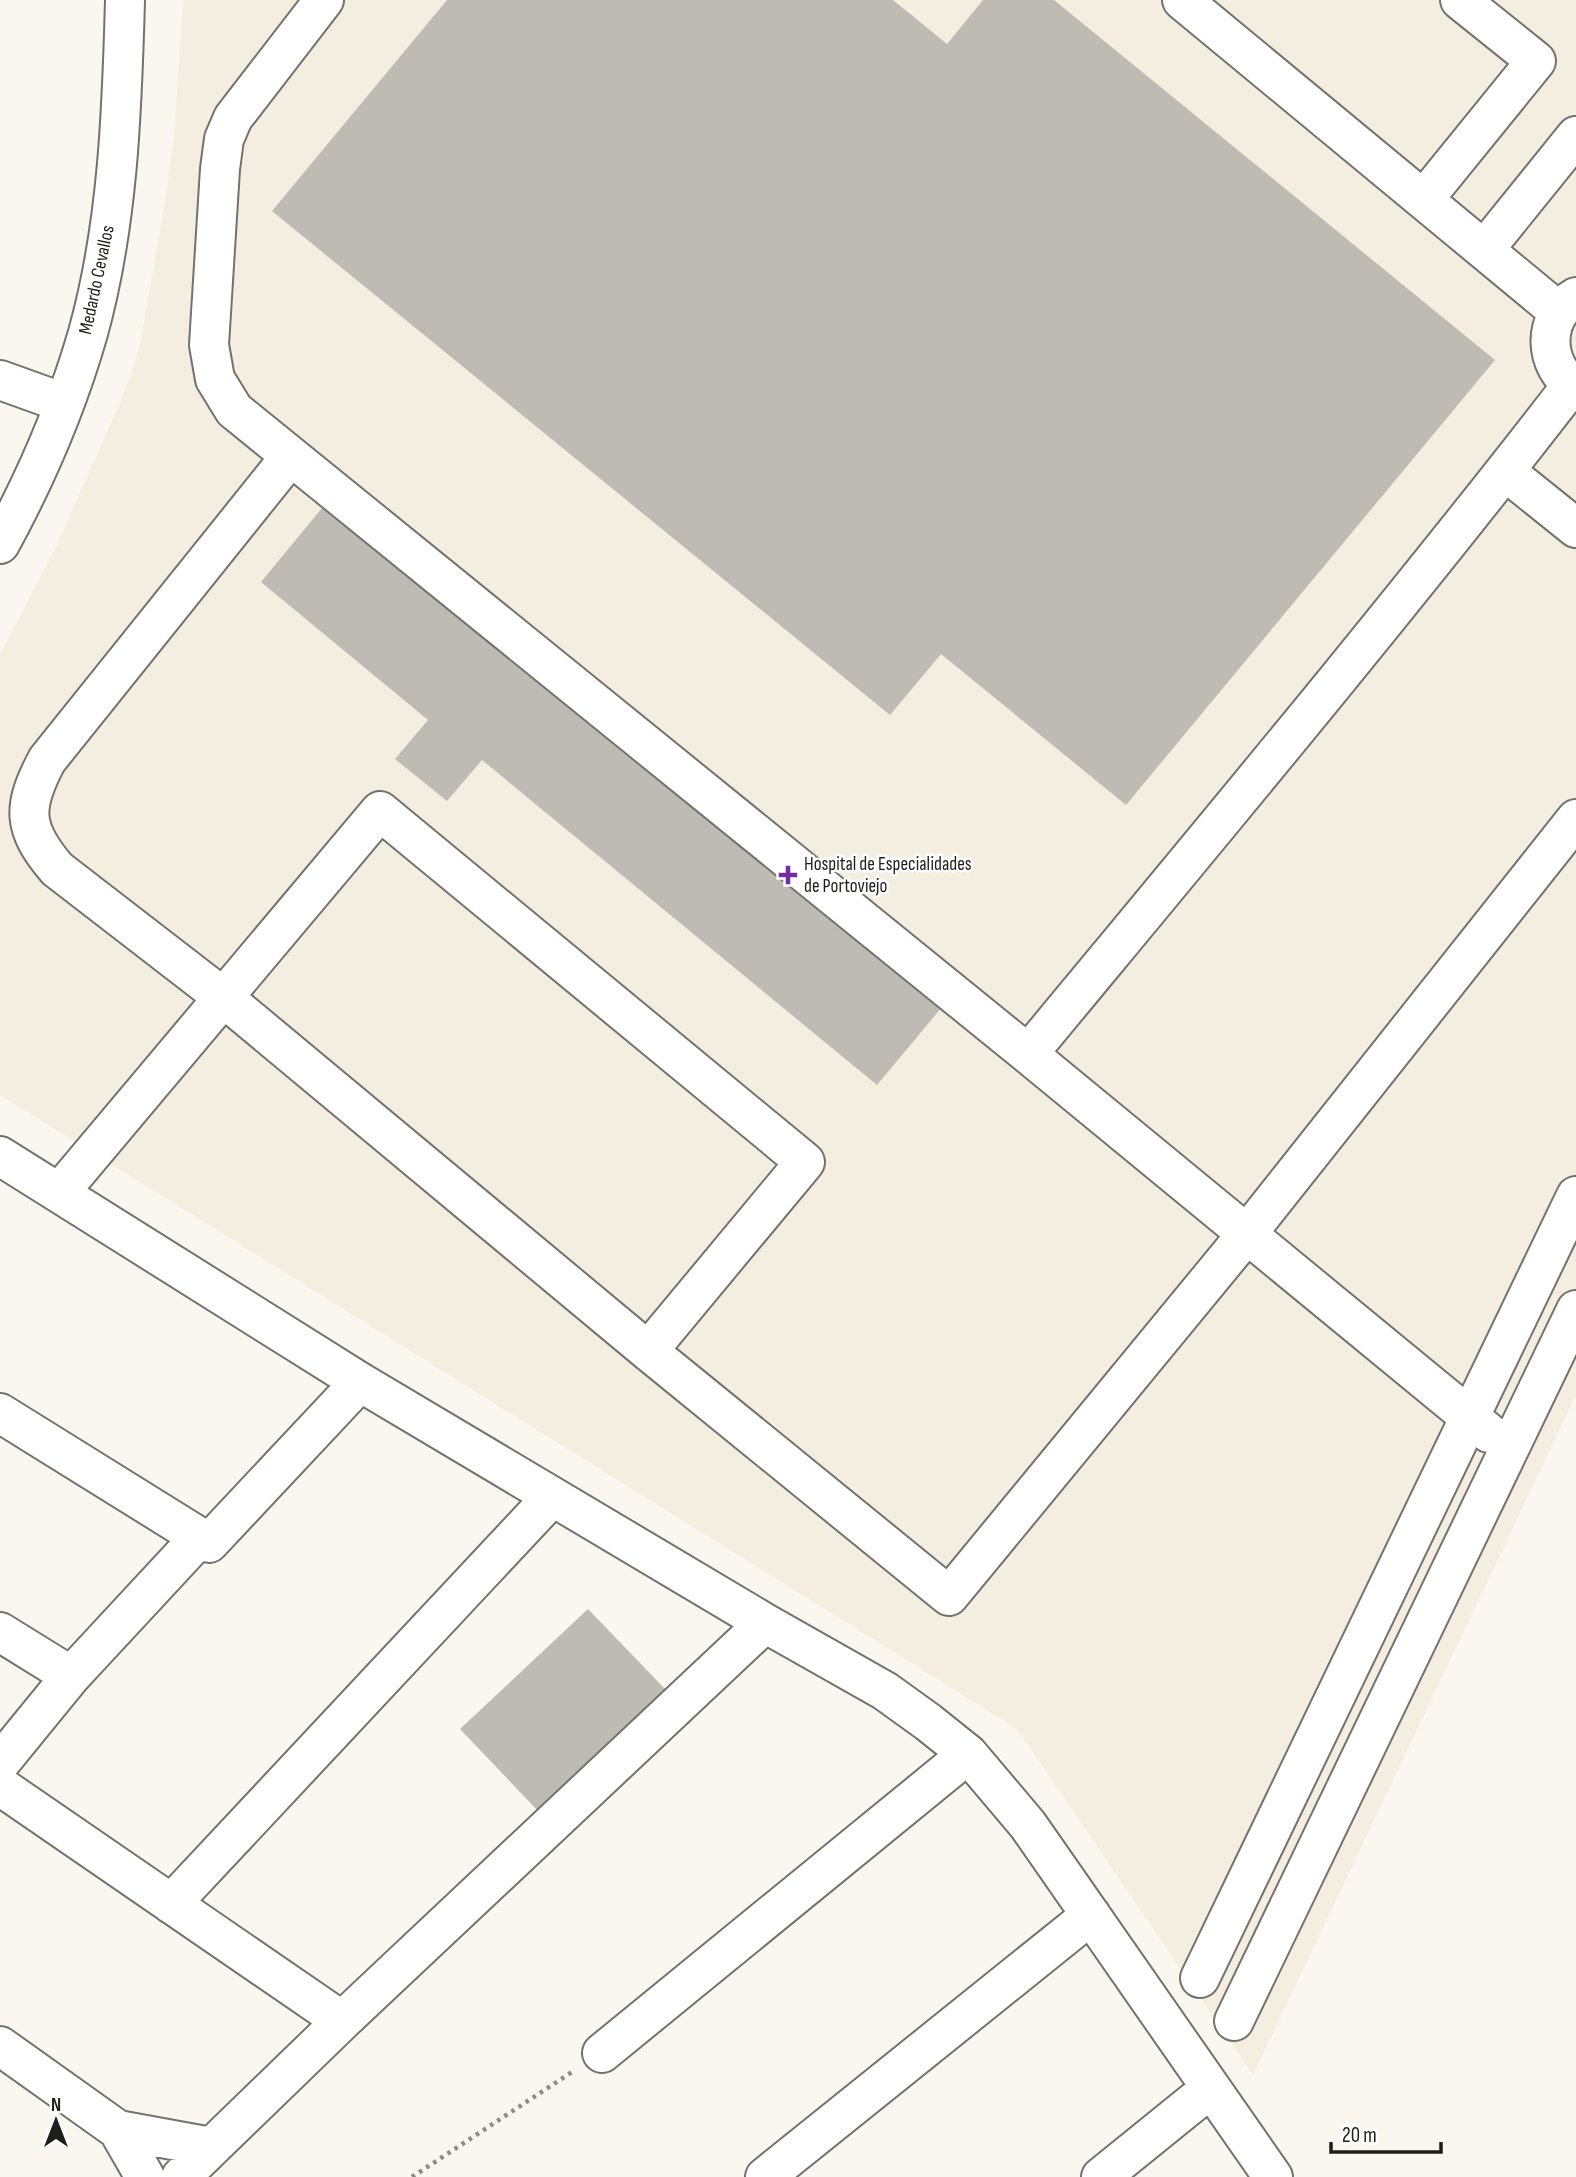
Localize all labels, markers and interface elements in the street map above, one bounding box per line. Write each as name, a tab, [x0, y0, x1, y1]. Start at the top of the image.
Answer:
street label: Medardo Cevallos	[74, 223, 120, 337]
place label: Hospital de Especialidades de Portoviejo	[804, 853, 972, 898]
marker: Hospital de Especialidades de Portoviejo	[778, 865, 798, 885]
north arrow	[21, 2086, 91, 2156]
text: N	[51, 2094, 61, 2117]
scale bar	[1331, 2110, 1441, 2154]
text: 20 m	[1342, 2123, 1377, 2148]

